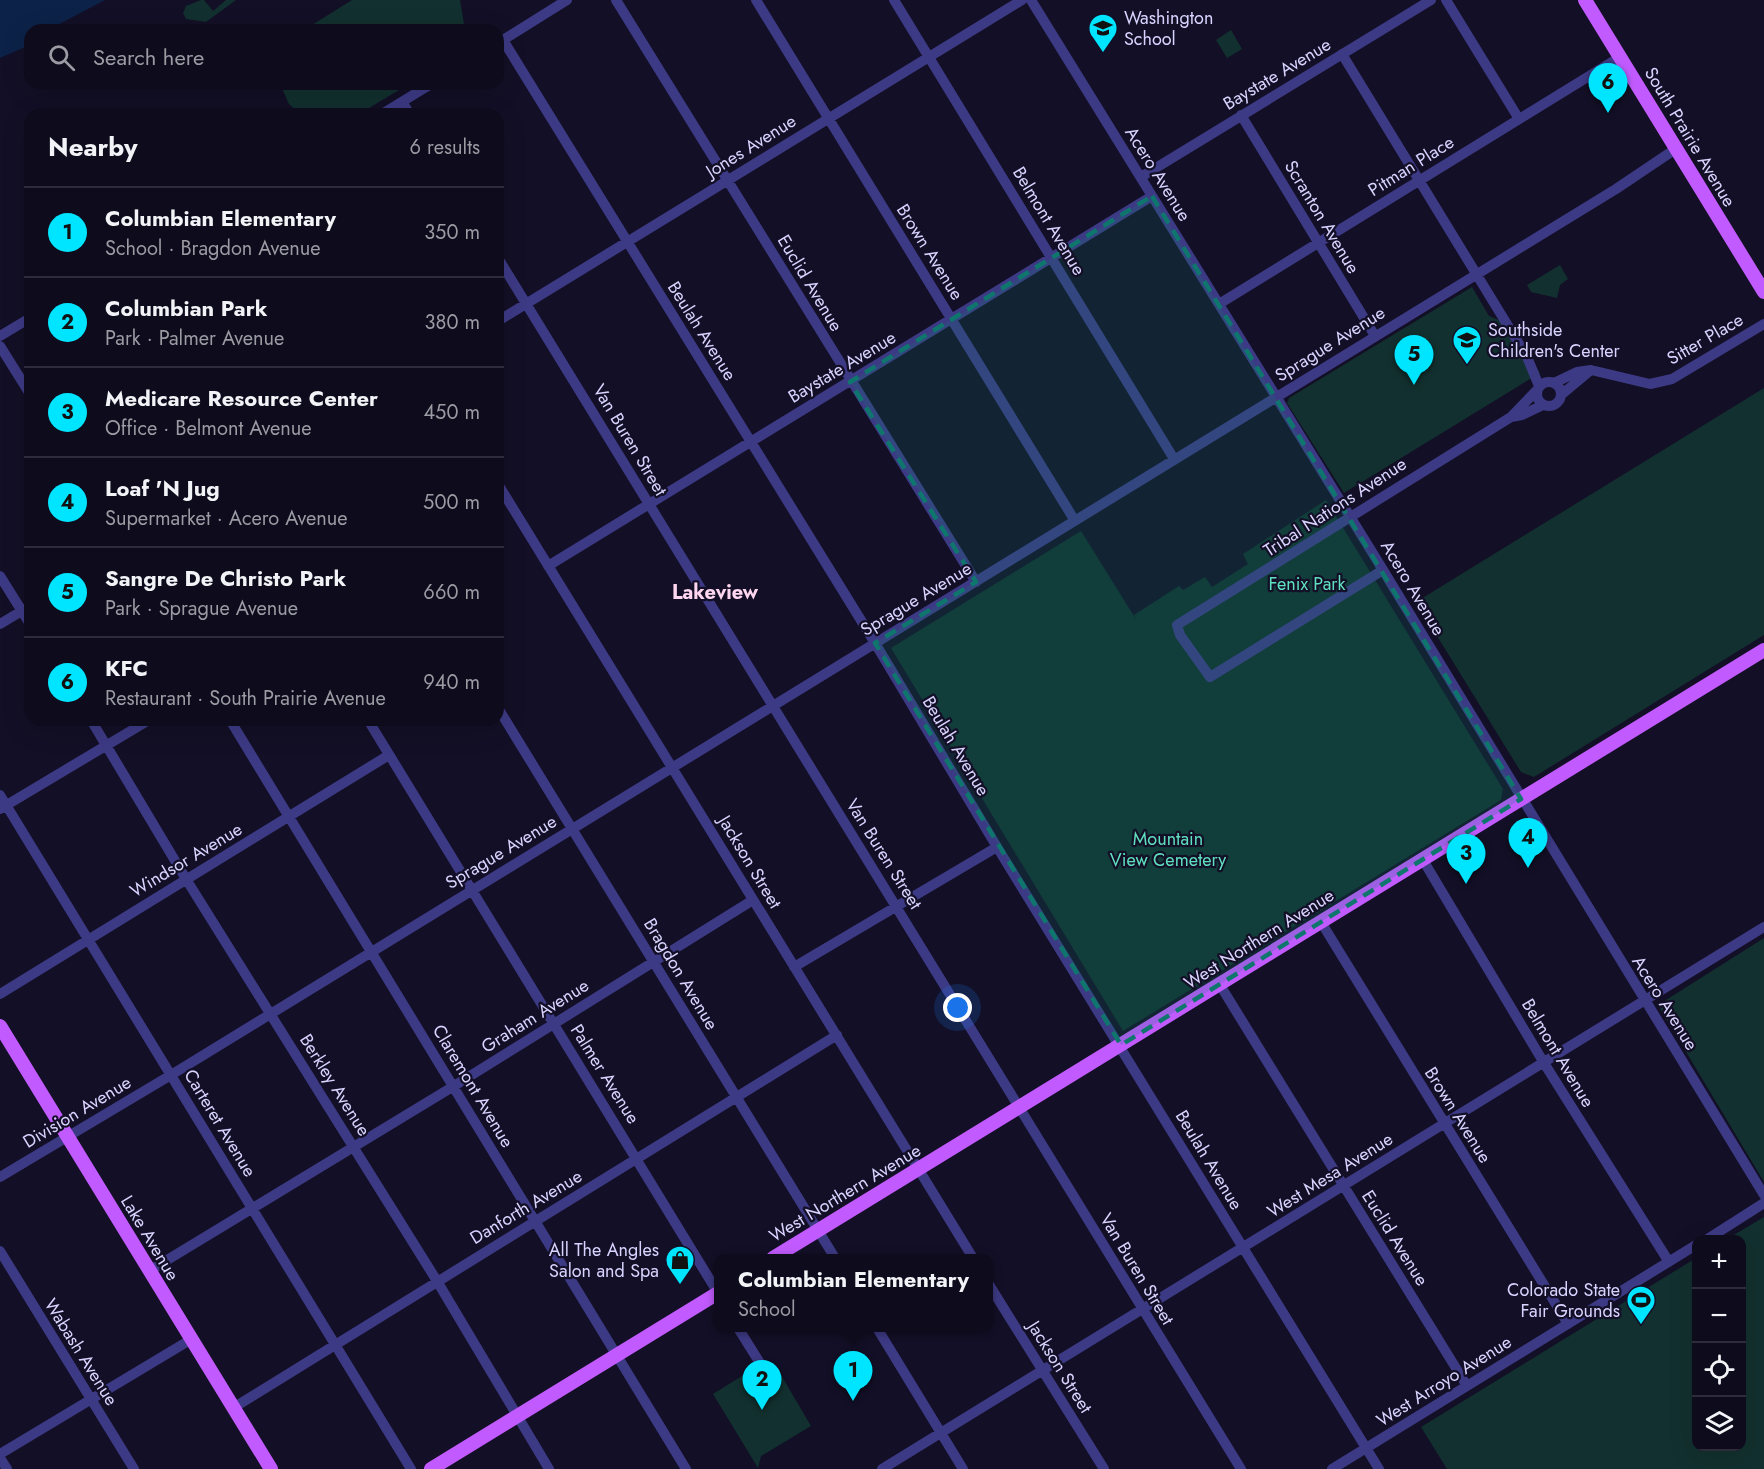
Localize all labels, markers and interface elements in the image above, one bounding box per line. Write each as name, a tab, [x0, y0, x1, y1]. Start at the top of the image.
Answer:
place label: Washington School	[1124, 5, 1213, 52]
school or university icon: Washington School	[1087, 12, 1119, 54]
search box	[24, 24, 504, 90]
street label: Baystate Avenue	[1218, 31, 1336, 117]
icon: search	[45, 41, 78, 74]
text: Search here	[93, 41, 204, 73]
street label: South Prairie Avenue	[1638, 62, 1742, 212]
pin: 6	[1588, 63, 1628, 113]
street label: Jones Avenue	[699, 108, 801, 185]
street label: Acero Avenue	[1119, 122, 1197, 226]
text: Nearby	[48, 128, 137, 166]
street label: Pitman Place	[1363, 129, 1459, 203]
text: 6 results	[410, 133, 480, 162]
street label: Scranton Avenue	[1278, 156, 1366, 278]
street label: Belmont Avenue	[1006, 162, 1092, 280]
street label: Brown Avenue	[890, 199, 970, 305]
text: Columbian Elementary	[105, 202, 336, 234]
text: 1	[62, 218, 73, 247]
text: 350 m	[424, 218, 480, 247]
street label: Euclid Avenue	[771, 230, 849, 336]
text: School · Bragdon Avenue	[105, 234, 321, 263]
street label: Beulah Avenue	[661, 276, 743, 386]
text: Columbian Park	[105, 292, 267, 324]
street label: Sprague Avenue	[1270, 300, 1390, 388]
street label: Sitter Place	[1662, 307, 1748, 371]
text: 2	[61, 308, 74, 337]
text: 380 m	[425, 308, 480, 337]
place label: Southside Children's Center	[1488, 317, 1621, 364]
text: Park · Palmer Avenue	[105, 324, 284, 353]
street label: Baystate Avenue	[783, 324, 901, 410]
school or university icon: Southside Children's Center	[1451, 324, 1483, 366]
pin: 5	[1394, 336, 1434, 385]
street label: Van Buren Street	[586, 379, 674, 501]
text: Medicare Resource Center	[105, 382, 378, 414]
text: 3	[61, 398, 74, 427]
text: 450 m	[423, 398, 480, 427]
text: Office · Belmont Avenue	[105, 414, 311, 443]
street label: Tribal Nations Avenue	[1258, 451, 1412, 563]
text: Loaf 'N Jug	[105, 472, 220, 504]
text: 4	[61, 488, 74, 517]
text: 500 m	[423, 488, 480, 517]
text: Supermarket · Acero Avenue	[105, 504, 348, 533]
street label: Acero Avenue	[1374, 535, 1452, 641]
street label: Sprague Avenue	[856, 556, 976, 642]
text: Sangre De Christo Park	[105, 562, 346, 594]
park label: Fenix Park	[1269, 571, 1346, 597]
text: 5	[61, 578, 74, 607]
text: 660 m	[423, 578, 480, 607]
district label: Lakeview	[672, 578, 759, 607]
text: Park · Sprague Avenue	[105, 594, 298, 623]
text: KFC	[105, 652, 148, 684]
text: 6	[61, 668, 74, 697]
text: 940 m	[423, 668, 480, 697]
text: Restaurant · South Prairie Avenue	[105, 684, 386, 713]
street label: Beulah Avenue	[916, 691, 996, 801]
street label: Van Buren Street	[840, 794, 929, 915]
street label: Sprague Avenue	[441, 809, 561, 895]
street label: Jackson Street	[711, 809, 788, 914]
street label: Windsor Avenue	[125, 816, 247, 904]
pin: 4	[1508, 818, 1547, 868]
park label: Mountain View Cemetery	[1110, 826, 1226, 873]
pin: 3	[1446, 834, 1486, 884]
street label: West Northern Avenue	[1179, 882, 1339, 996]
street label: Bragdon Avenue	[637, 913, 725, 1035]
street label: Acero Avenue	[1626, 951, 1704, 1055]
street label: Graham Avenue	[476, 973, 594, 1059]
your location	[943, 993, 972, 1022]
street label: Belmont Avenue	[1515, 994, 1601, 1112]
street label: Palmer Avenue	[564, 1019, 646, 1129]
street label: Claremont Avenue	[426, 1020, 520, 1152]
street label: Berkley Avenue	[293, 1029, 377, 1141]
street label: Brown Avenue	[1418, 1062, 1498, 1168]
street label: Carteret Avenue	[178, 1064, 262, 1182]
street label: Division Avenue	[18, 1069, 136, 1155]
street label: Beulah Avenue	[1169, 1105, 1249, 1215]
street label: West Mesa Avenue	[1262, 1126, 1398, 1224]
street label: West Northern Avenue	[764, 1137, 926, 1249]
street label: Danforth Avenue	[465, 1163, 587, 1251]
street label: Euclid Avenue	[1355, 1185, 1435, 1291]
street label: Lake Avenue	[114, 1191, 186, 1285]
street label: Van Buren Street	[1093, 1208, 1181, 1330]
map controls	[1692, 1235, 1746, 1451]
button: +	[1692, 1235, 1746, 1289]
place label: All The Angles Salon and Spa	[549, 1237, 659, 1284]
shop icon: All The Angles Salon and Spa	[664, 1244, 696, 1286]
popup	[714, 1254, 993, 1332]
text: Columbian Elementary	[738, 1263, 969, 1295]
place label: Colorado State Fair Grounds	[1507, 1277, 1620, 1324]
sports icon: Colorado State Fair Grounds	[1625, 1284, 1657, 1326]
button: −	[1692, 1289, 1746, 1343]
street label: Wabash Avenue	[38, 1293, 124, 1411]
text: School	[738, 1295, 796, 1324]
street label: Jackson Street	[1020, 1314, 1099, 1419]
street label: West Arroyo Avenue	[1371, 1329, 1517, 1433]
button: locate	[1692, 1343, 1746, 1397]
pin: 1	[834, 1352, 872, 1401]
pin: 2	[742, 1360, 782, 1410]
button: layers	[1692, 1397, 1746, 1451]

